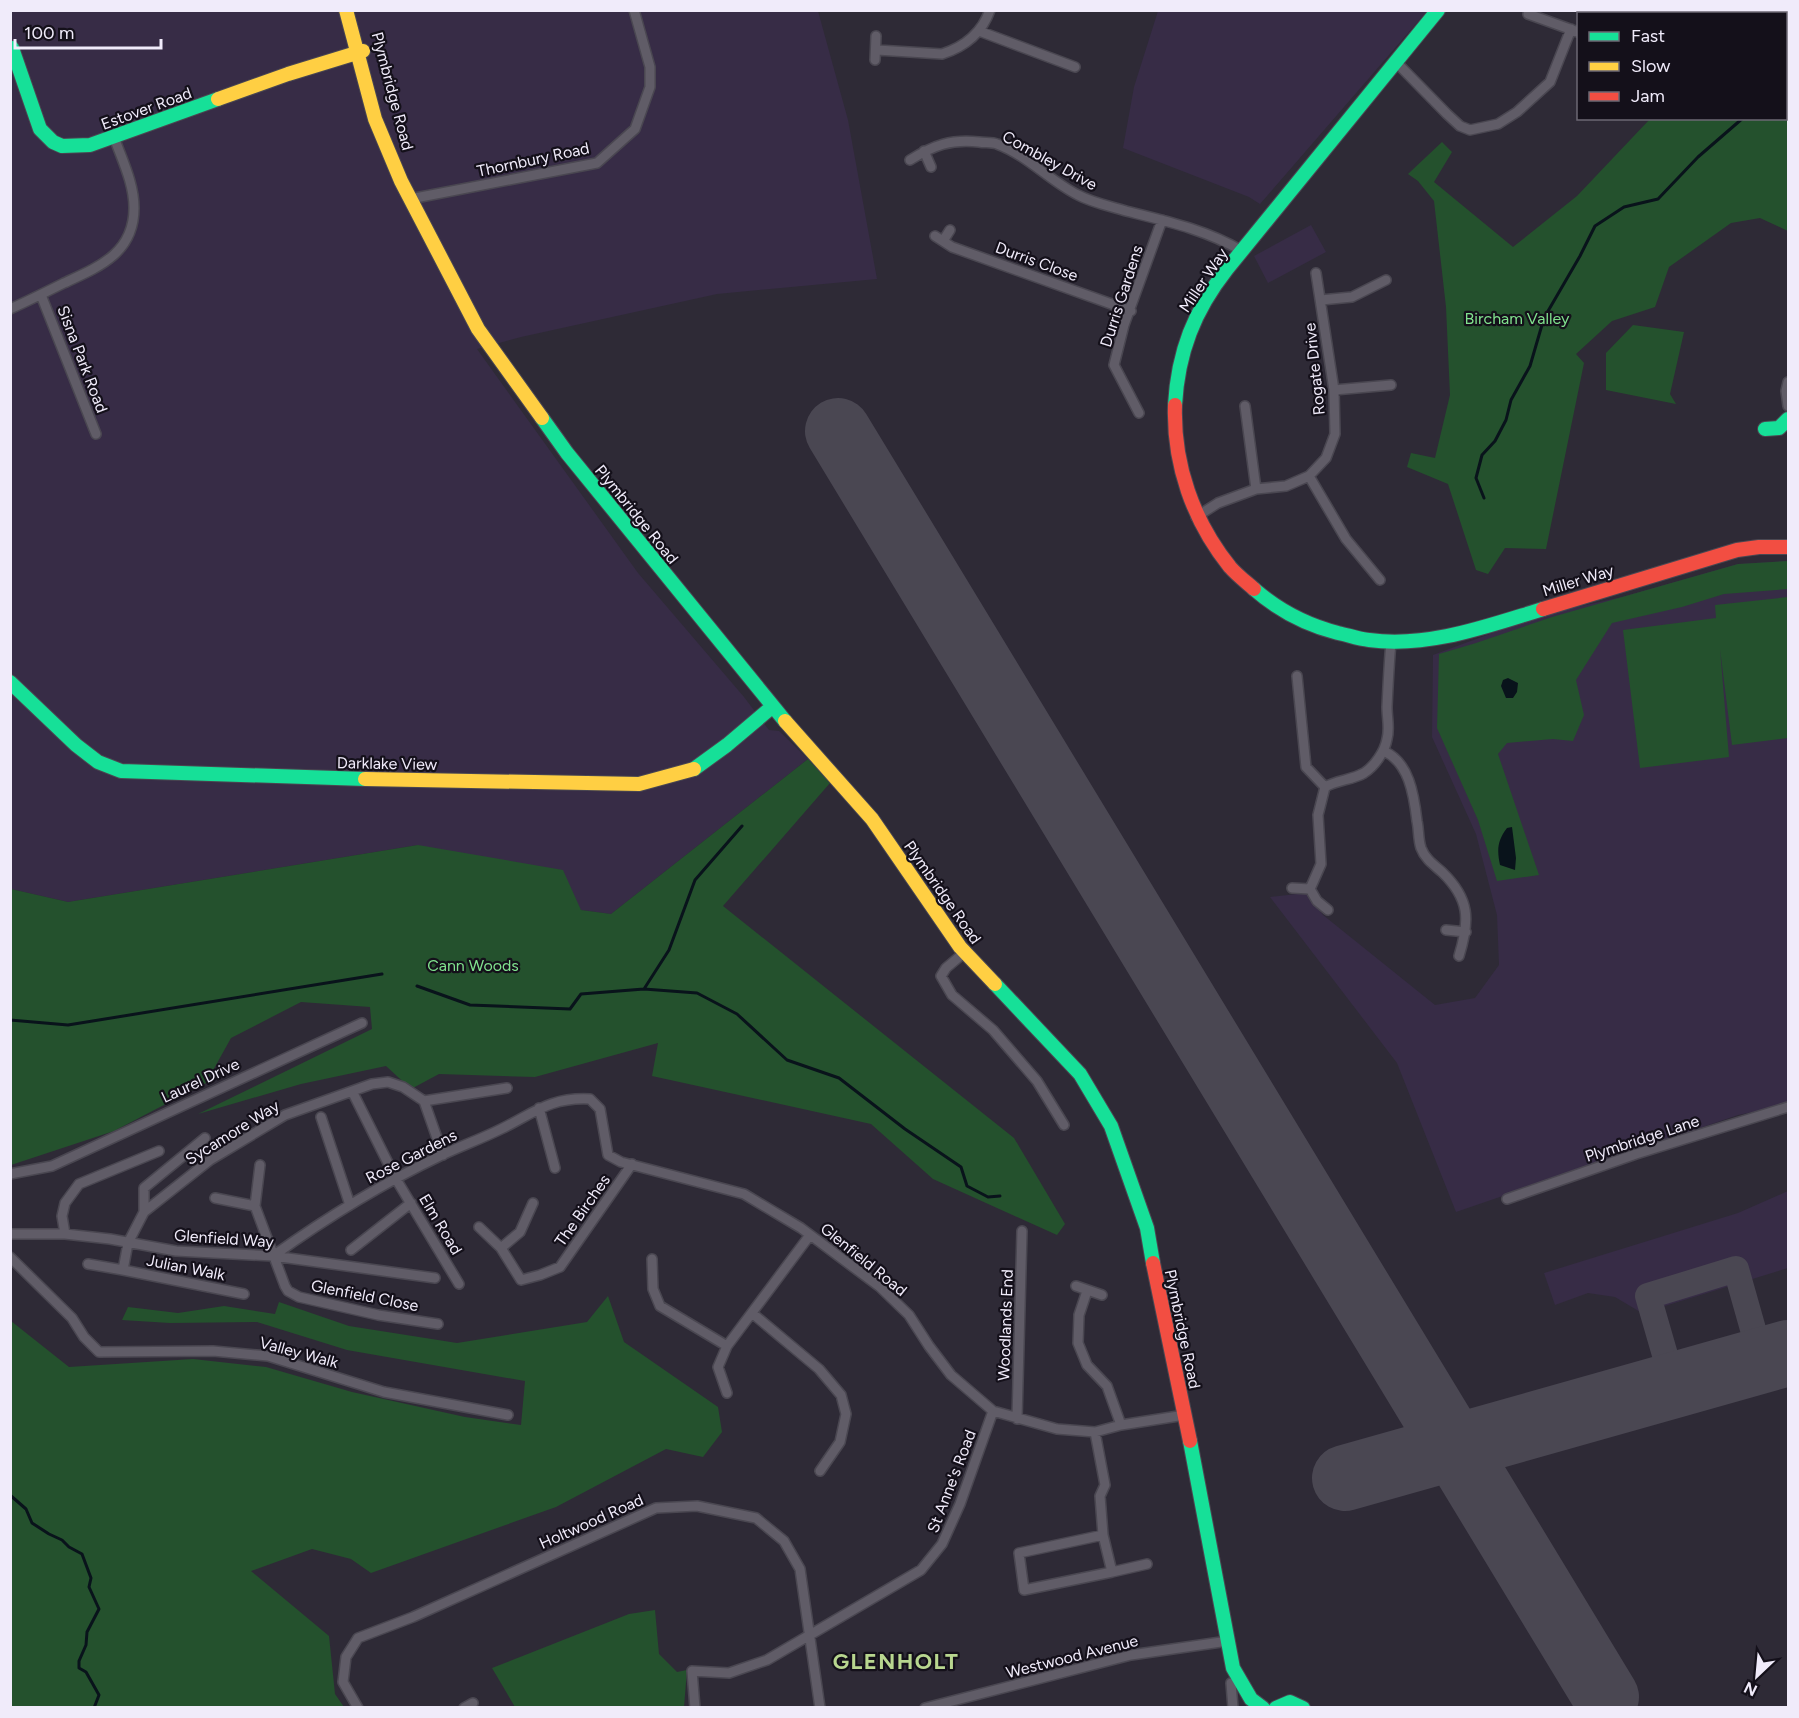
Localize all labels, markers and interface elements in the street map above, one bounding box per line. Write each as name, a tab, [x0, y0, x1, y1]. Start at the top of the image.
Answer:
scale bar	[15, 12, 160, 50]
legend	[1577, 12, 1787, 120]
text: 100 m	[24, 22, 74, 44]
text: Fast	[1631, 25, 1665, 47]
street label: Plymbridge Road	[368, 30, 417, 152]
text: Slow	[1631, 55, 1670, 77]
street label: Estover Road	[98, 83, 194, 134]
text: Jam	[1631, 85, 1665, 107]
street label: Combley Drive	[999, 127, 1101, 194]
street label: Thornbury Road	[475, 138, 591, 181]
street label: Durris Close	[993, 238, 1081, 285]
street label: Durris Gardens	[1096, 243, 1147, 350]
street label: Miller Way	[1175, 244, 1232, 316]
street label: Sisna Park Road	[53, 303, 112, 415]
park label: Bircham Valley	[1465, 309, 1570, 328]
street label: Rogate Drive	[1300, 322, 1329, 416]
street label: Plymbridge Road	[591, 461, 682, 568]
street label: Miller Way	[1540, 560, 1617, 600]
street label: Darklake View	[337, 753, 438, 774]
street label: Plymbridge Road	[900, 837, 985, 948]
park label: Cann Woods	[427, 956, 519, 975]
street label: Laurel Drive	[158, 1054, 243, 1107]
street label: Sycamore Way	[182, 1096, 283, 1169]
street label: Plymbridge Lane	[1583, 1111, 1702, 1166]
street label: Rose Gardens	[363, 1125, 460, 1188]
street label: The Birches	[551, 1171, 614, 1250]
street label: Elm Road	[415, 1190, 466, 1258]
street label: Glenfield Road	[817, 1219, 911, 1300]
street label: Glenfield Way	[174, 1226, 275, 1251]
street label: Julian Walk	[145, 1251, 227, 1284]
street label: Plymbridge Road	[1161, 1268, 1204, 1391]
street label: Woodlands End	[994, 1269, 1017, 1381]
street label: Glenfield Close	[310, 1276, 421, 1315]
street label: Valley Walk	[257, 1333, 341, 1372]
street label: St Anne's Road	[923, 1427, 980, 1535]
street label: Holtwood Road	[536, 1490, 646, 1553]
street label: Westwood Avenue	[1004, 1631, 1140, 1682]
north arrow	[1727, 1646, 1787, 1706]
district label: GLENHOLT	[833, 1648, 959, 1675]
text: N	[1741, 1678, 1760, 1700]

